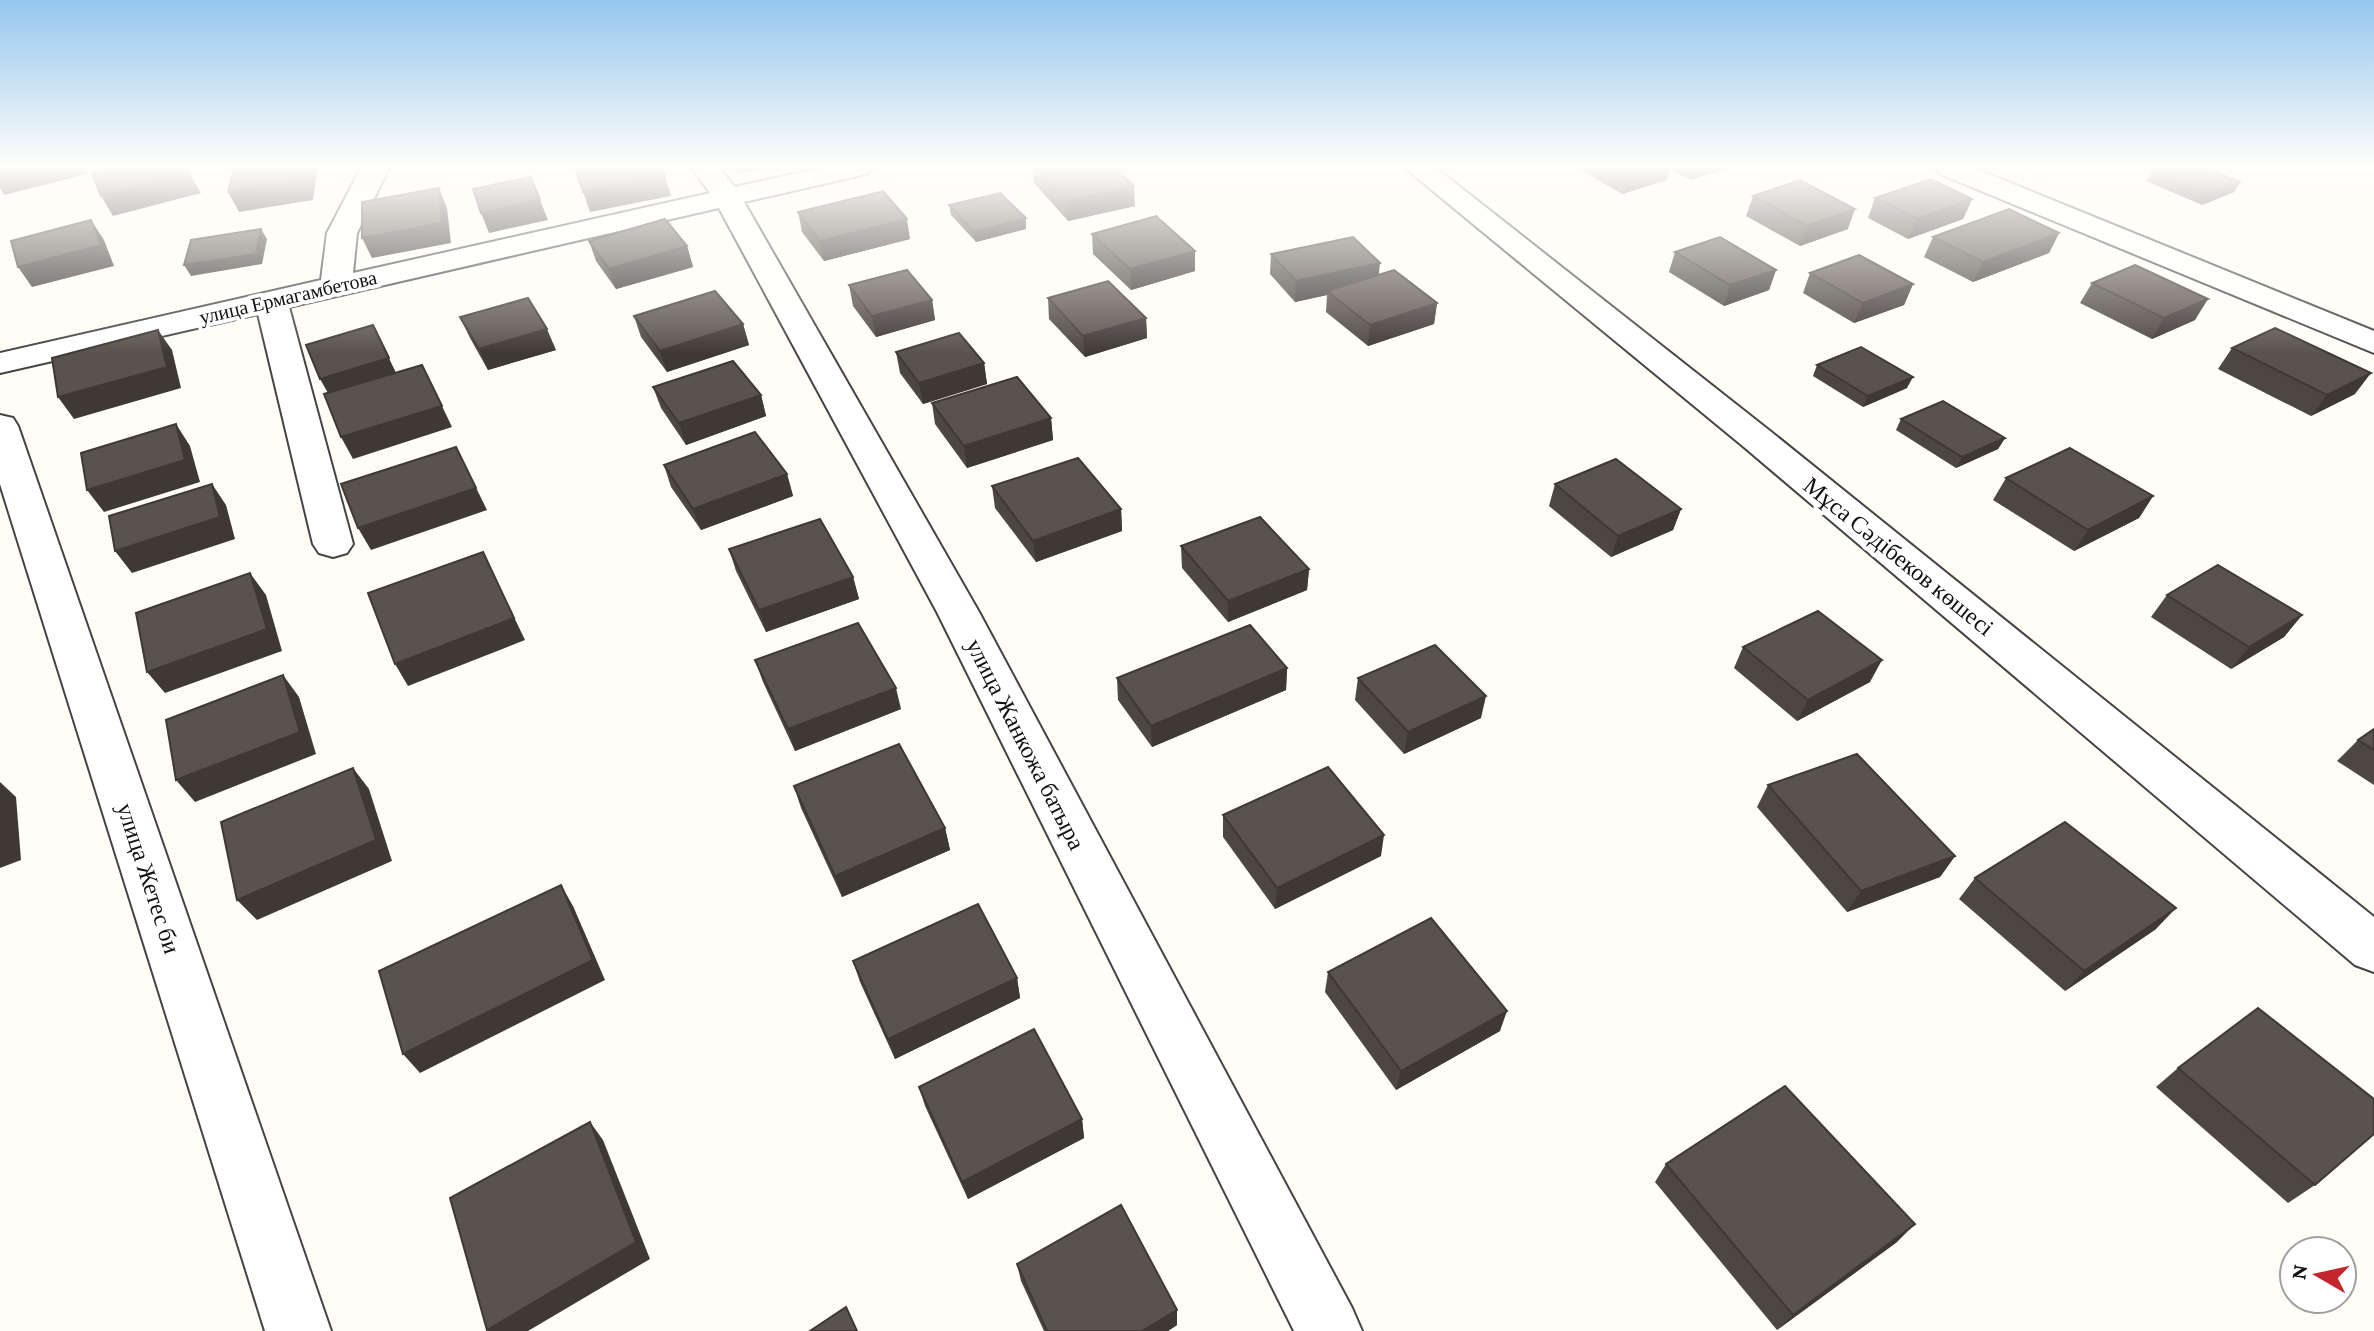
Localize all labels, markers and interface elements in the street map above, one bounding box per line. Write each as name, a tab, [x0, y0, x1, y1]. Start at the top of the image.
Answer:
street label: улица Ермагамбетова	[197, 266, 379, 329]
street label: Мұса Сәдібеков көшесі	[1799, 471, 2000, 641]
street label: улица Жанкожа батыра	[961, 634, 1091, 854]
street label: улица Жетес би	[112, 799, 186, 957]
north arrow	[2278, 1235, 2358, 1315]
text: N	[2285, 1263, 2312, 1281]

